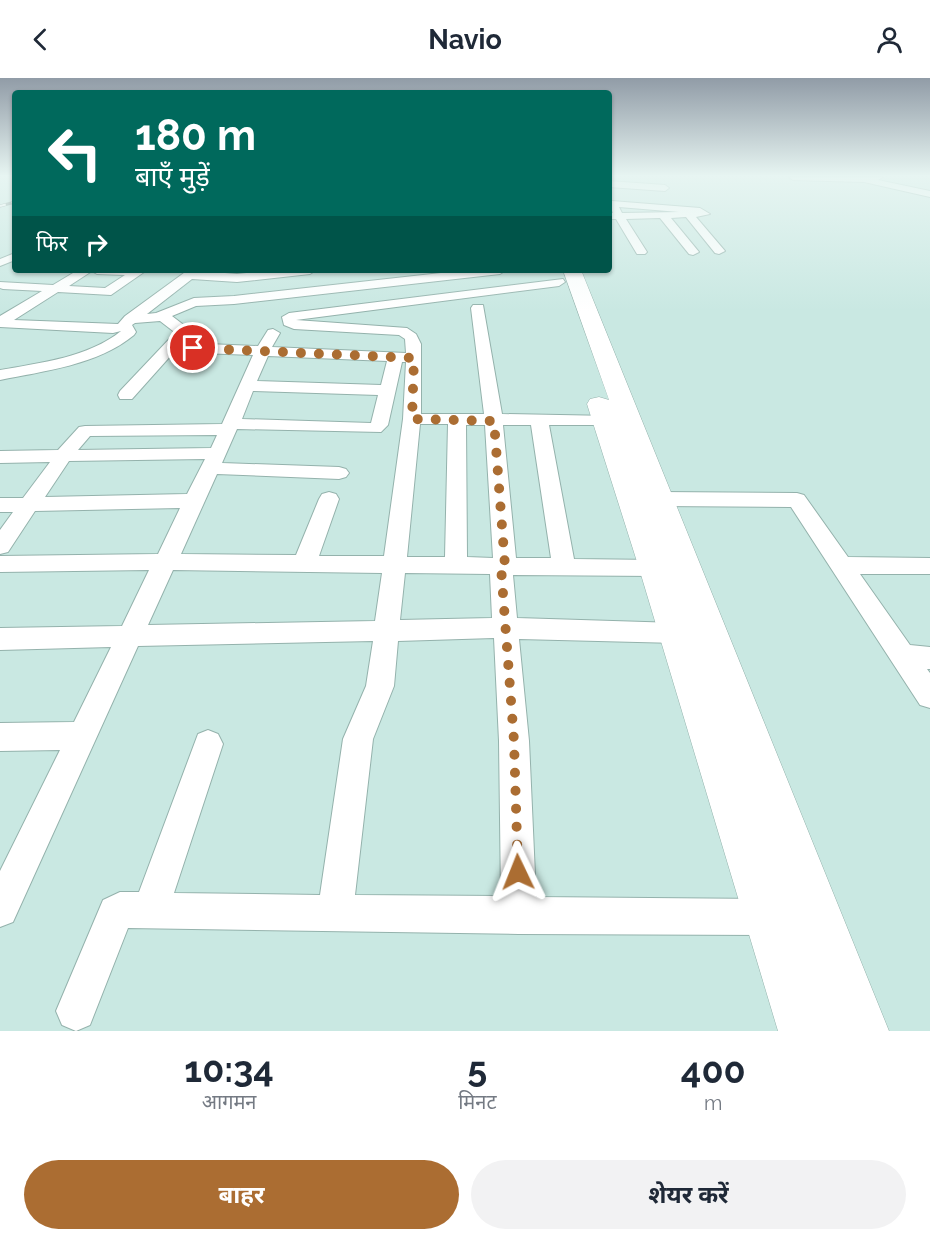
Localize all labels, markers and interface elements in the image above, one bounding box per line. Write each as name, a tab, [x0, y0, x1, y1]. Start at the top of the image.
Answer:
icon: back	[24, 23, 57, 56]
icon: person	[873, 23, 906, 56]
text: Navio	[428, 24, 502, 55]
text: 180 m	[135, 111, 256, 160]
icon: left	[36, 114, 114, 192]
text: बाएँ मुड़ें	[135, 161, 210, 192]
icon: right	[80, 228, 113, 261]
text: फिर	[36, 230, 68, 256]
pin	[167, 322, 218, 373]
icon: arrive	[176, 331, 209, 364]
position arrow	[486, 840, 550, 904]
text: 10:34	[184, 1048, 274, 1090]
text: 5	[467, 1048, 487, 1090]
text: 400	[681, 1049, 746, 1091]
text: आगमन	[202, 1090, 256, 1114]
text: मिनट	[458, 1090, 496, 1114]
text: m	[704, 1091, 722, 1115]
button: बाहर	[24, 1160, 459, 1229]
button: शेयर करें	[471, 1160, 906, 1229]

